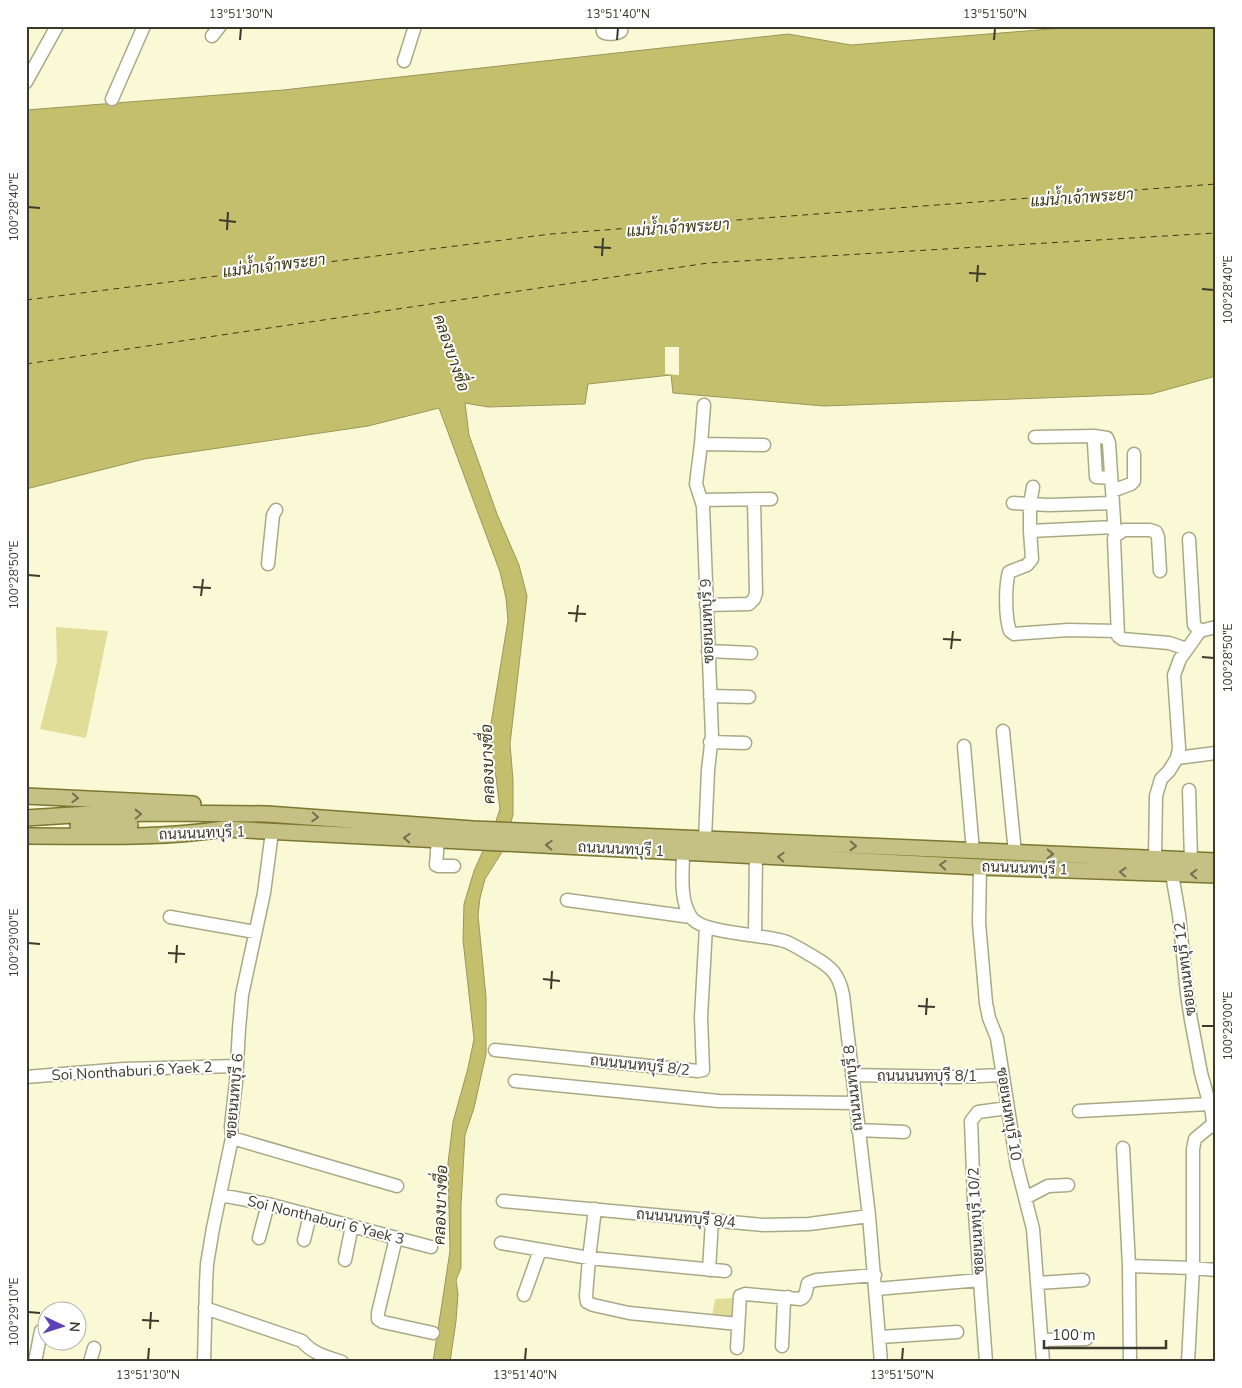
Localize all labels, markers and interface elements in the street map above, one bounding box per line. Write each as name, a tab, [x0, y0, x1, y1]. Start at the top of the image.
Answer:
text: 13°51'30"N	[209, 6, 273, 22]
text: 13°51'40"N	[586, 6, 650, 22]
text: 13°51'50"N	[963, 6, 1027, 22]
text: 100°28'40"E	[6, 172, 22, 242]
water label: แม่น้ำเจ้าพระยา	[1029, 179, 1135, 213]
water label: แม่น้ำเจ้าพระยา	[625, 209, 731, 243]
water label: แม่น้ำเจ้าพระยา	[221, 245, 327, 283]
text: 100°28'40"E	[1220, 255, 1236, 325]
water label: คลองบางซื่อ	[428, 310, 478, 394]
text: 100°28'50"E	[6, 540, 22, 610]
street label: ซอยนนทบุรี 9	[696, 578, 719, 664]
text: 100°28'50"E	[1220, 623, 1236, 693]
water label: คลองบางซื่อ	[472, 724, 500, 805]
one-way arrow	[72, 793, 79, 803]
one-way arrow	[134, 809, 142, 819]
one-way arrow	[312, 812, 320, 823]
street label: ถนนนนทบุรี 1	[158, 821, 246, 846]
one-way arrow	[402, 833, 410, 843]
street label: ถนนนนทบุรี 1	[577, 837, 665, 862]
one-way arrow	[545, 840, 553, 851]
one-way arrow	[849, 840, 857, 851]
one-way arrow	[1047, 849, 1055, 860]
one-way arrow	[777, 851, 785, 862]
street label: ถนนนนทบุรี 1	[981, 856, 1069, 881]
one-way arrow	[939, 859, 947, 870]
one-way arrow	[1119, 867, 1126, 877]
one-way arrow	[1190, 869, 1198, 880]
text: 100°29'00"E	[6, 908, 22, 978]
street label: ซอยนนทบุรี 12	[1169, 921, 1202, 1017]
text: 100°29'00"E	[1220, 991, 1236, 1061]
street label: ถนนนนทบุรี 8	[839, 1044, 868, 1132]
street label: ถนนนนทบุรี 8/2	[589, 1050, 691, 1081]
street label: ซอยนนทบุรี 6	[220, 1053, 249, 1139]
street label: Soi Nonthaburi 6 Yaek 2	[51, 1057, 213, 1085]
street label: ถนนนนทบุรี 8/1	[877, 1066, 977, 1087]
street label: ซอยนนทบุรี 10	[991, 1066, 1026, 1162]
water label: คลองบางซื่อ	[425, 1164, 453, 1245]
street label: ซอยนนทบุรี 10/2	[963, 1167, 990, 1275]
street label: Soi Nonthaburi 6 Yaek 3	[245, 1191, 407, 1249]
street label: ถนนนนทบุรี 8/4	[635, 1204, 737, 1233]
text: 100°29'10"E	[6, 1277, 22, 1347]
north arrow	[38, 1300, 88, 1350]
scale bar	[1044, 1318, 1167, 1350]
text: N	[65, 1321, 84, 1333]
text: 100 m	[1052, 1325, 1096, 1345]
text: 13°51'30"N	[116, 1367, 180, 1383]
text: 13°51'40"N	[493, 1367, 557, 1383]
text: 13°51'50"N	[870, 1367, 934, 1383]

